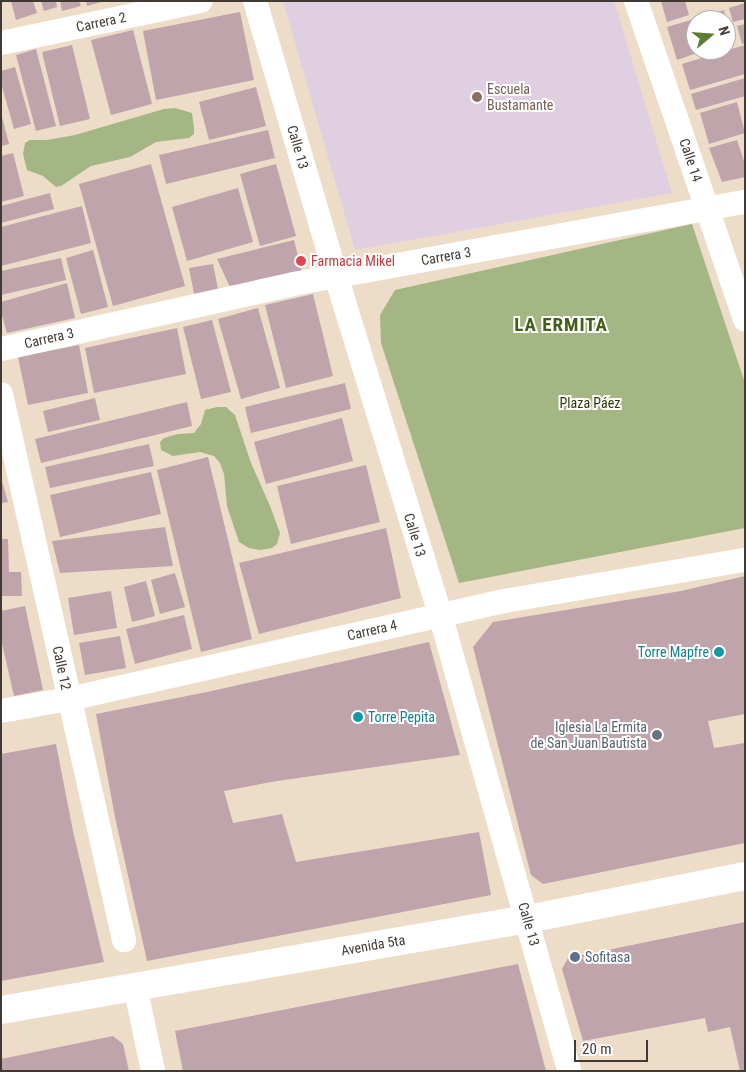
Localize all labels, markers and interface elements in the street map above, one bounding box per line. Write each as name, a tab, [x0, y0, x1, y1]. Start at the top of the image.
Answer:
street label: Carrera 2	[75, 9, 127, 35]
north arrow	[686, 10, 736, 60]
text: N	[715, 24, 733, 37]
place label: Escuela Bustamante	[487, 81, 553, 114]
marker: Escuela Bustamante	[471, 91, 483, 103]
street label: Calle 13	[284, 123, 312, 171]
street label: Calle 14	[676, 136, 706, 184]
street label: Carrera 3	[420, 243, 472, 269]
place label: Farmacia Mikel	[311, 253, 395, 269]
marker: Farmacia Mikel	[295, 255, 307, 267]
district label: LA ERMITA	[513, 314, 609, 336]
street label: Carrera 3	[23, 324, 75, 352]
park label: Plaza Páez	[560, 395, 620, 411]
street label: Calle 13	[400, 511, 430, 559]
street label: Carrera 4	[346, 616, 398, 644]
street label: Calle 12	[49, 644, 75, 692]
place label: Torre Mapfre	[638, 644, 709, 660]
marker: Torre Mapfre	[713, 646, 725, 658]
place label: Torre Pepita	[368, 709, 435, 725]
marker: Torre Pepita	[352, 711, 364, 723]
place label: Iglesia La Ermita de San Juan Bautista	[530, 719, 647, 752]
marker: Iglesia La Ermita de San Juan Bautista	[651, 729, 663, 741]
street label: Calle 13	[515, 900, 543, 948]
street label: Avenida 5ta	[340, 931, 406, 959]
place label: Sofitasa	[585, 949, 630, 965]
marker: Sofitasa	[569, 951, 581, 963]
scale bar	[576, 1030, 650, 1062]
text: 20 m	[582, 1040, 612, 1058]

